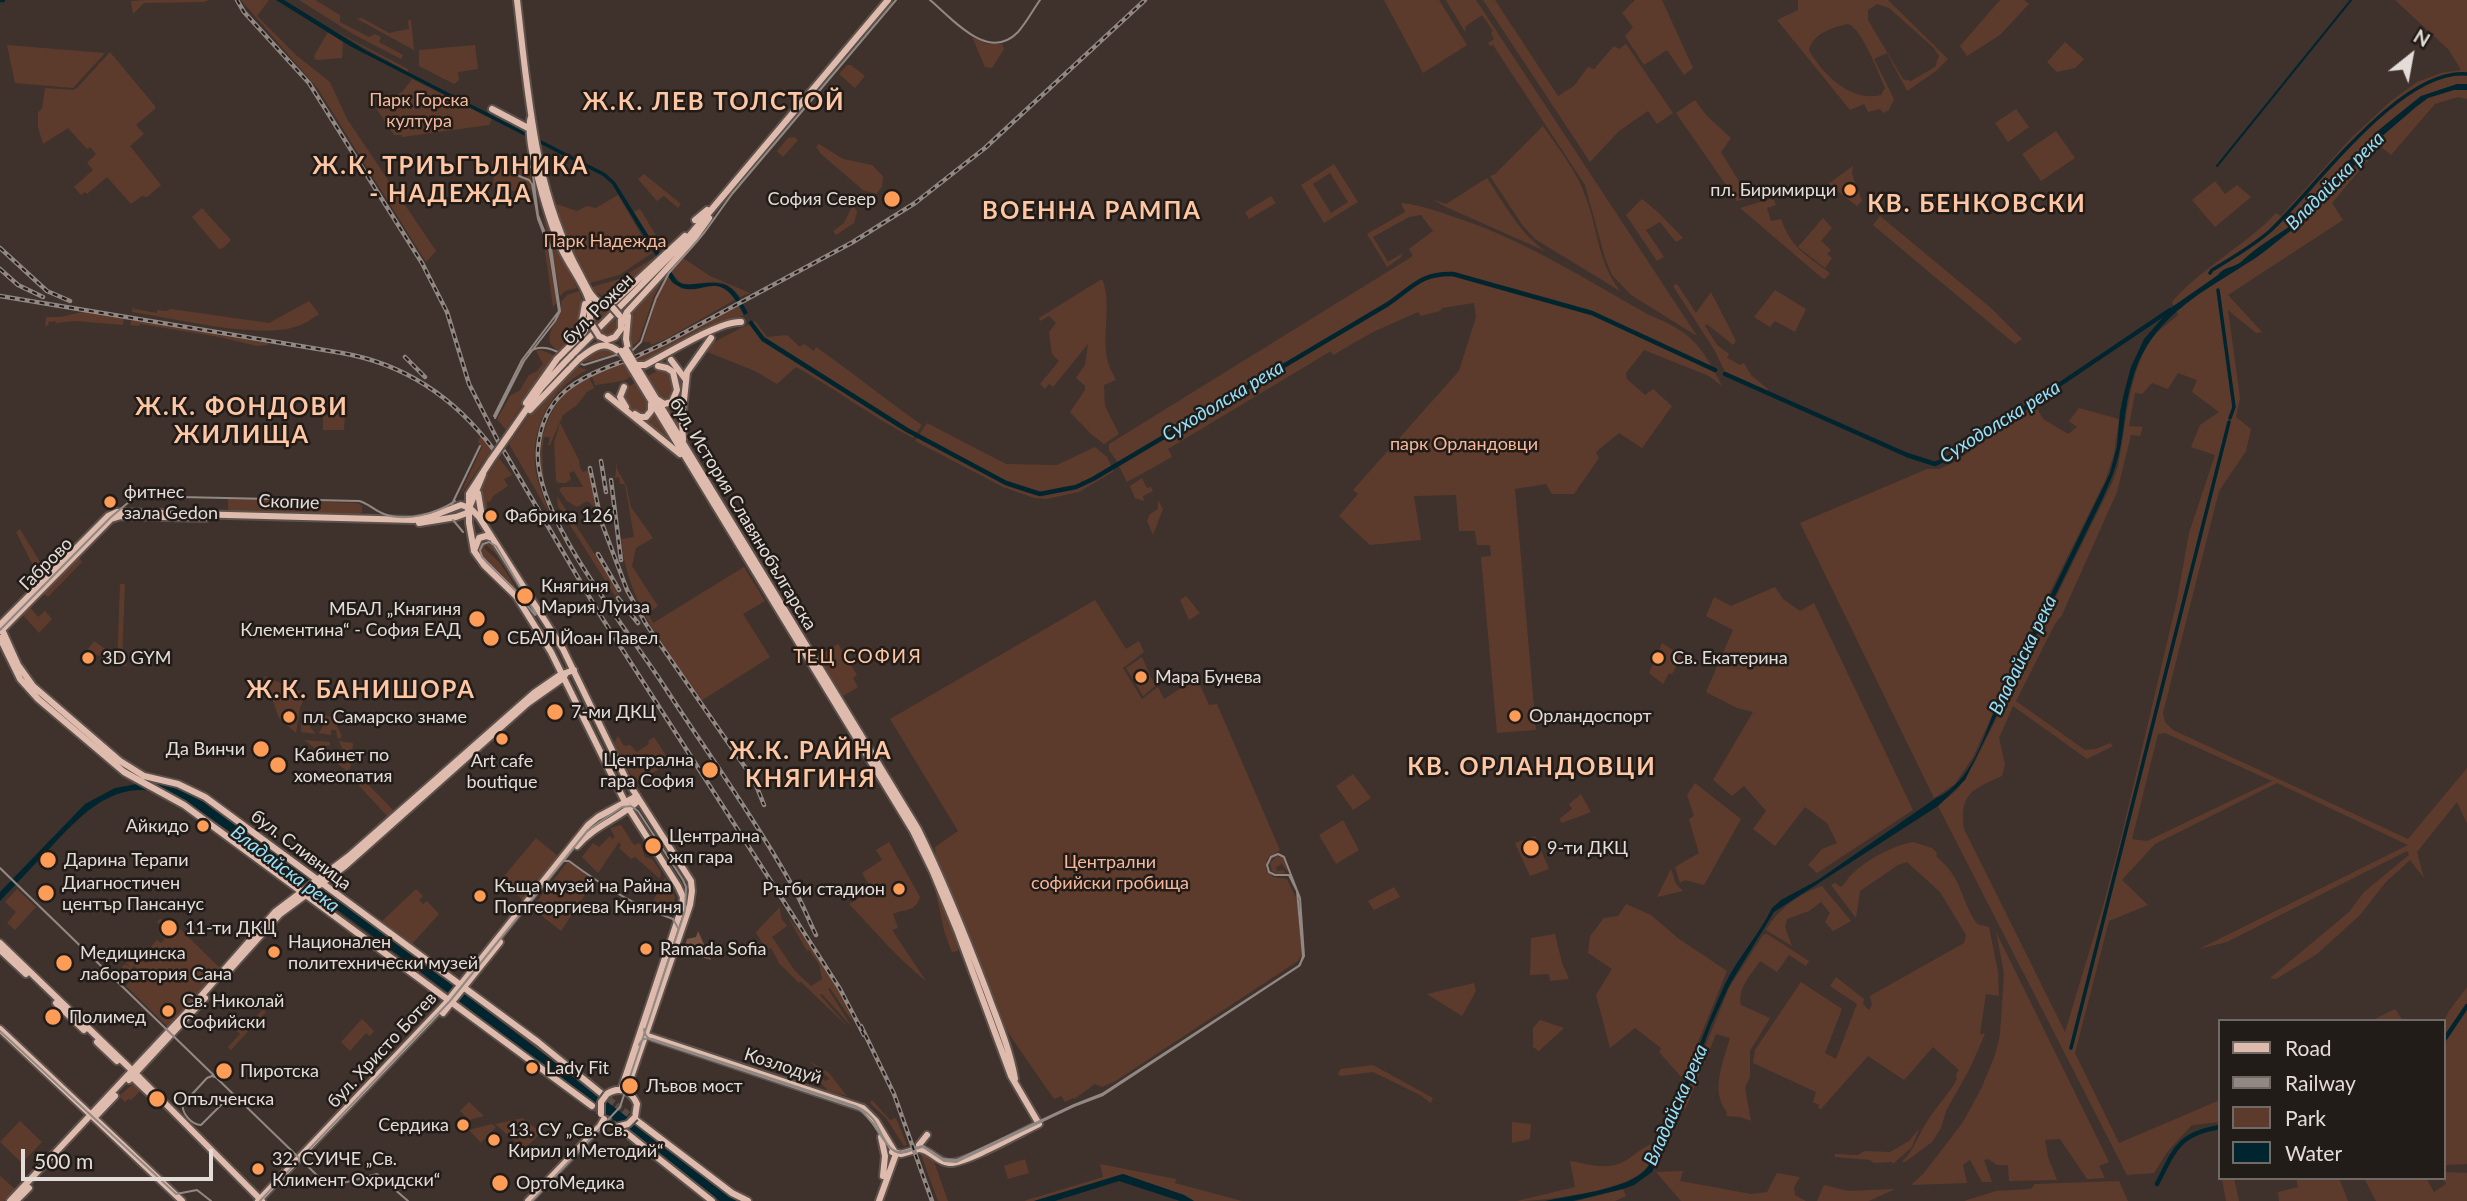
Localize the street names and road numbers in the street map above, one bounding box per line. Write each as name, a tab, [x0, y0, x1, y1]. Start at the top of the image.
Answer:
street label: бул. Рожен	[558, 269, 638, 349]
street label: бул. История Славянобългарска	[665, 394, 821, 634]
street label: Скопие	[258, 490, 320, 514]
street label: Габрово	[15, 533, 77, 595]
street label: бул. Сливница	[247, 805, 355, 895]
street label: бул. Христо Ботев	[323, 988, 441, 1112]
street label: Козлодуй	[742, 1043, 824, 1089]

